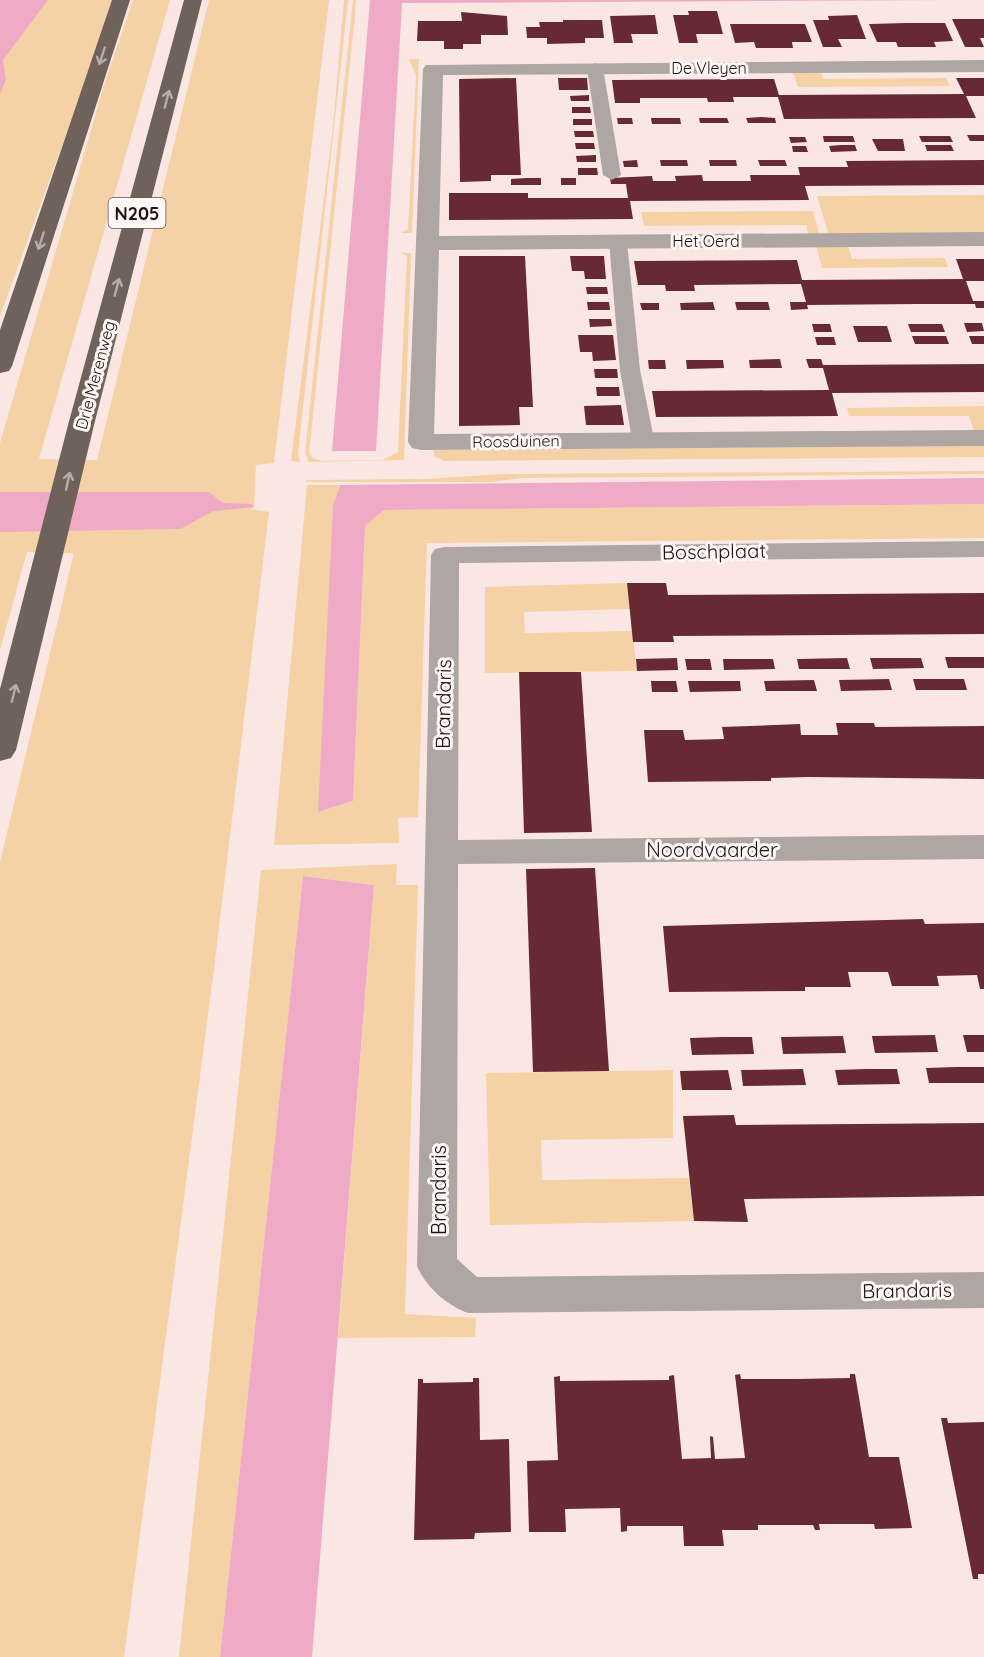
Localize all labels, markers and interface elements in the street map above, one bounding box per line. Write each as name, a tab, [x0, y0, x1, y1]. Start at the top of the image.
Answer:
one-way arrow	[96, 46, 107, 65]
street label: De Vleyen	[671, 58, 747, 78]
one-way arrow	[161, 90, 173, 109]
road number: N205	[108, 198, 166, 228]
one-way arrow	[35, 231, 46, 250]
street label: Het Oerd	[672, 231, 740, 251]
one-way arrow	[112, 278, 124, 297]
street label: Drie Merenweg	[71, 318, 119, 432]
street label: Roosduinen	[472, 430, 560, 452]
one-way arrow	[62, 472, 74, 491]
street label: Boschplaat	[662, 538, 766, 564]
street label: Brandaris	[430, 659, 456, 749]
one-way arrow	[9, 684, 21, 703]
street label: Noordvaarder	[646, 837, 778, 862]
street label: Brandaris	[426, 1145, 451, 1235]
street label: Brandaris	[862, 1277, 952, 1303]

